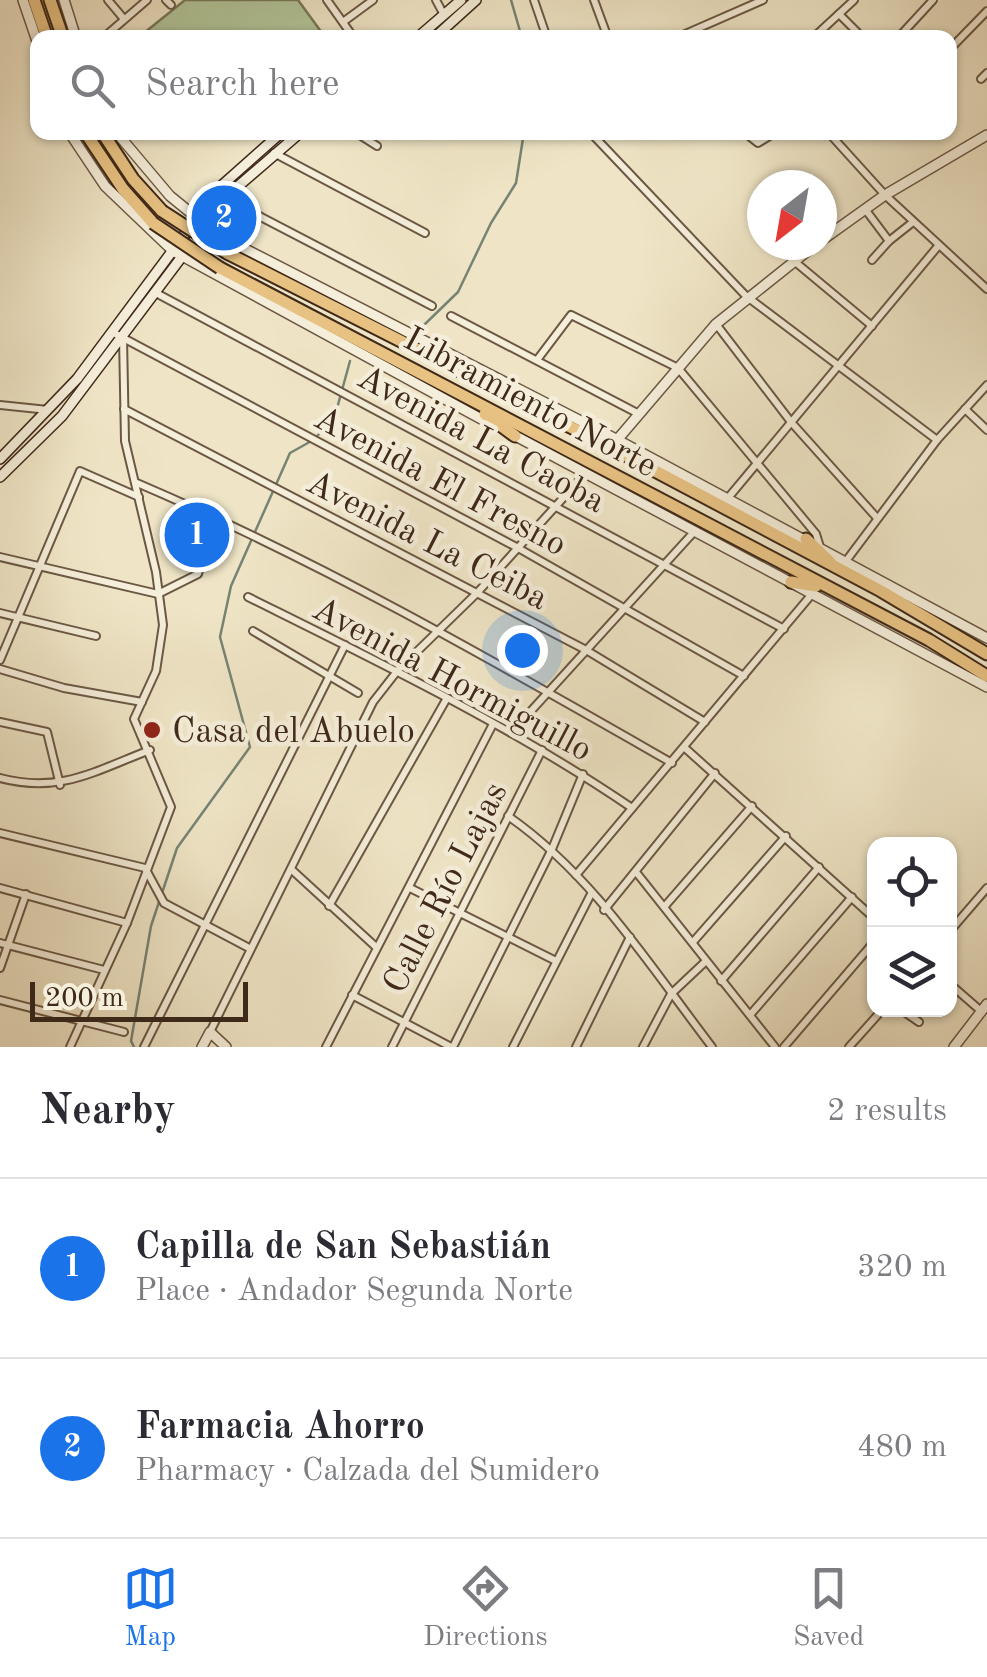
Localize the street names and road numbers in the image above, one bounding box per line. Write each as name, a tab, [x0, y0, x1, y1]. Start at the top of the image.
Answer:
street label: Libramiento Norte	[398, 322, 662, 485]
street label: Avenida La Caoba	[351, 360, 610, 520]
street label: Avenida El Fresno	[308, 401, 572, 563]
street label: Avenida La Ceiba	[300, 465, 553, 617]
street label: Avenida Hormiguillo	[306, 592, 597, 769]
street label: Calle Río Lajas	[378, 777, 514, 999]

